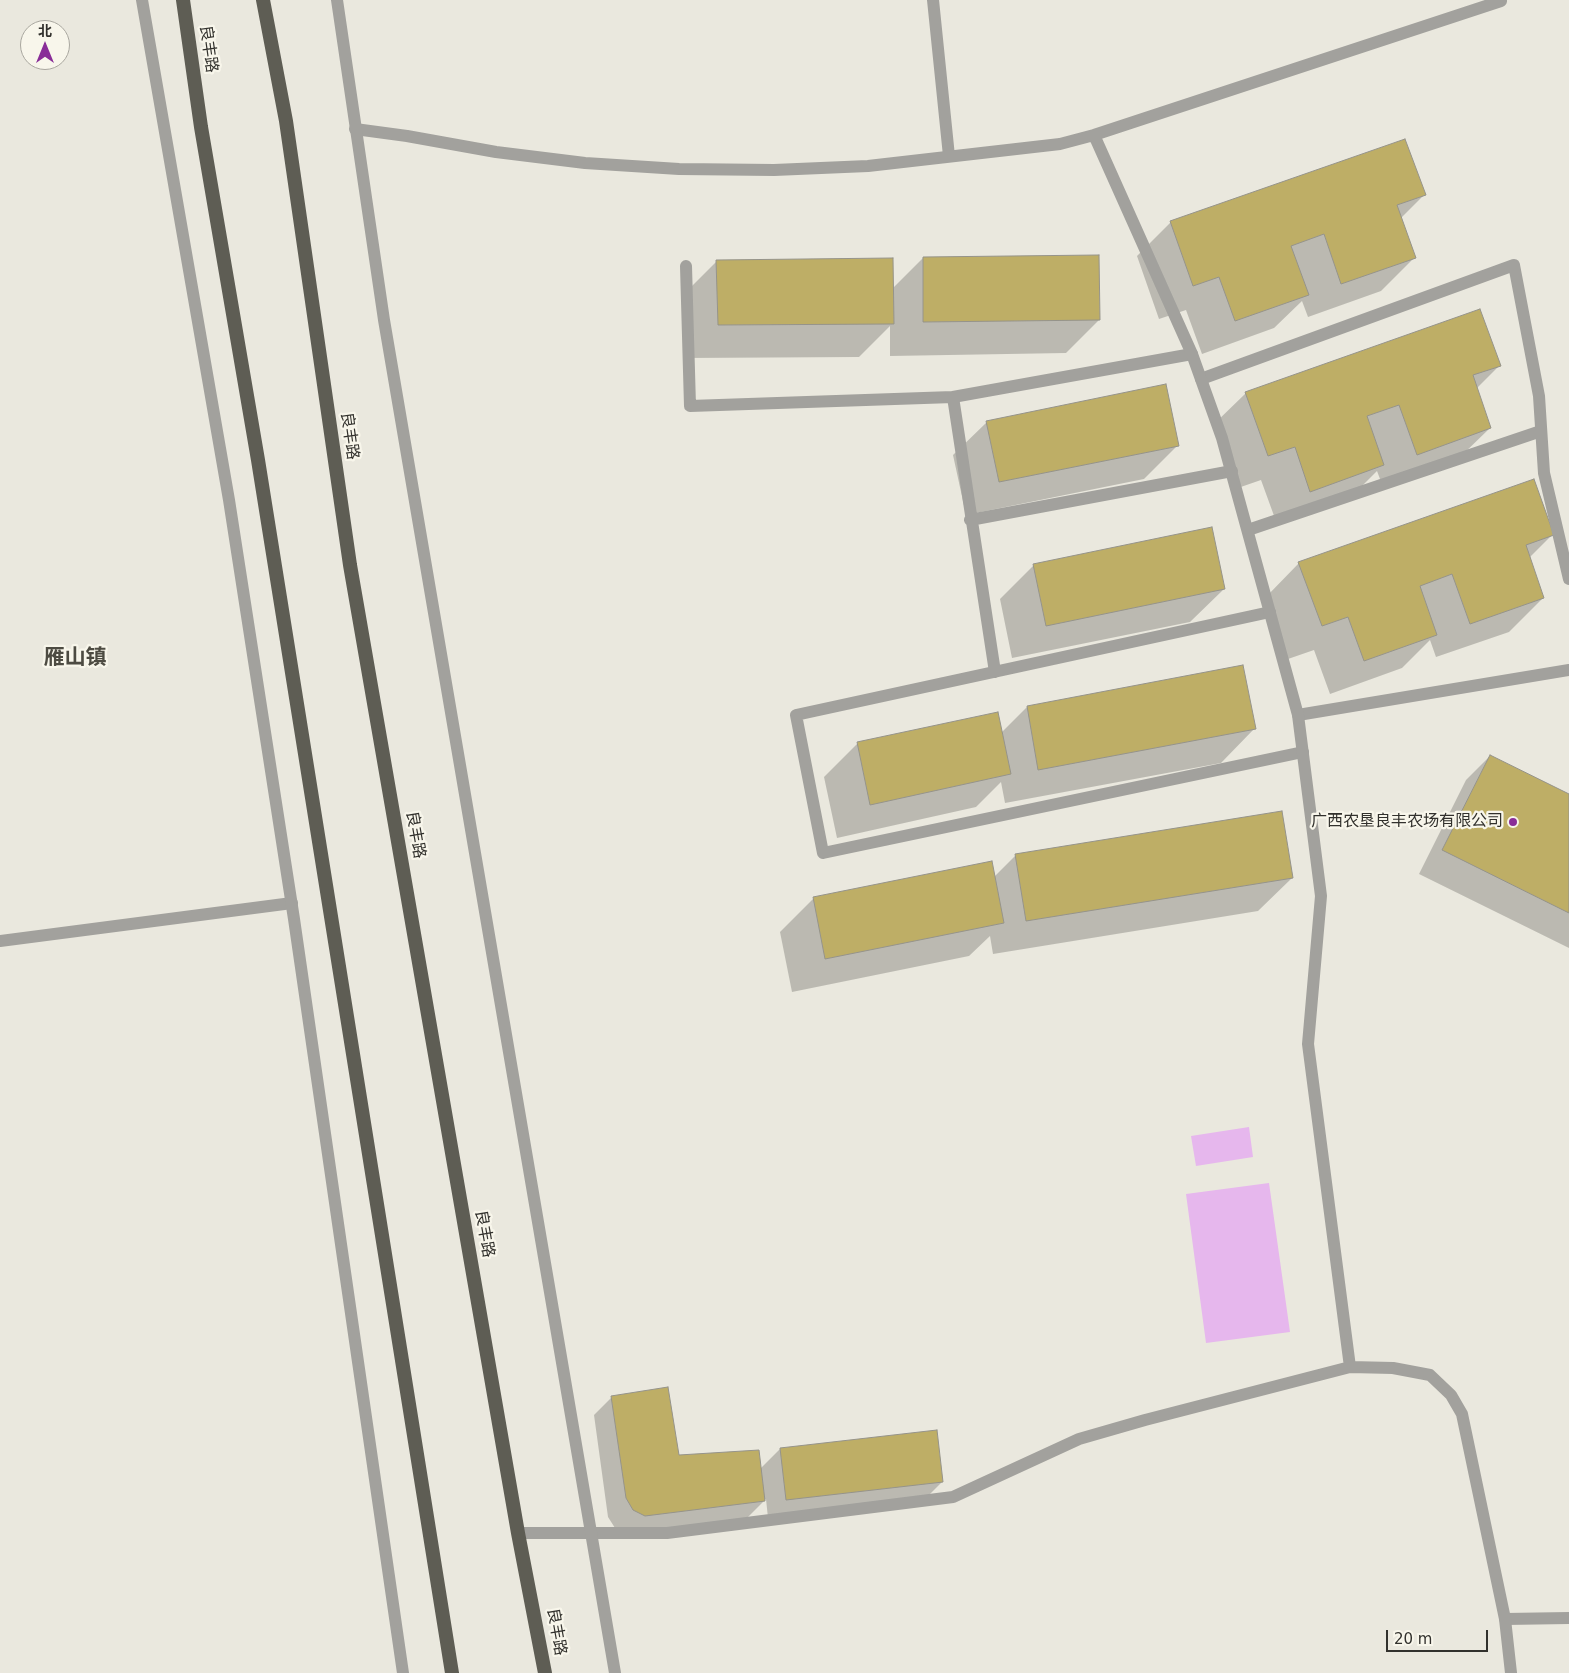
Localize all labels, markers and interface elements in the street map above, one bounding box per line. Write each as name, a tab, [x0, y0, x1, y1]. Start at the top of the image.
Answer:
north arrow	[20, 20, 70, 70]
text: 北	[38, 23, 52, 39]
street label: 良丰路	[195, 24, 221, 74]
street label: 良丰路	[336, 411, 362, 461]
district label: 雁山镇	[44, 646, 106, 672]
street label: 良丰路	[401, 810, 429, 860]
place label: 广西农垦良丰农场有限公司	[1311, 812, 1503, 832]
marker: 广西农垦良丰农场有限公司	[1507, 816, 1519, 828]
street label: 良丰路	[470, 1209, 498, 1259]
street label: 良丰路	[542, 1607, 570, 1657]
scale bar	[1389, 1620, 1492, 1652]
text: 20 m	[1394, 1630, 1432, 1648]

